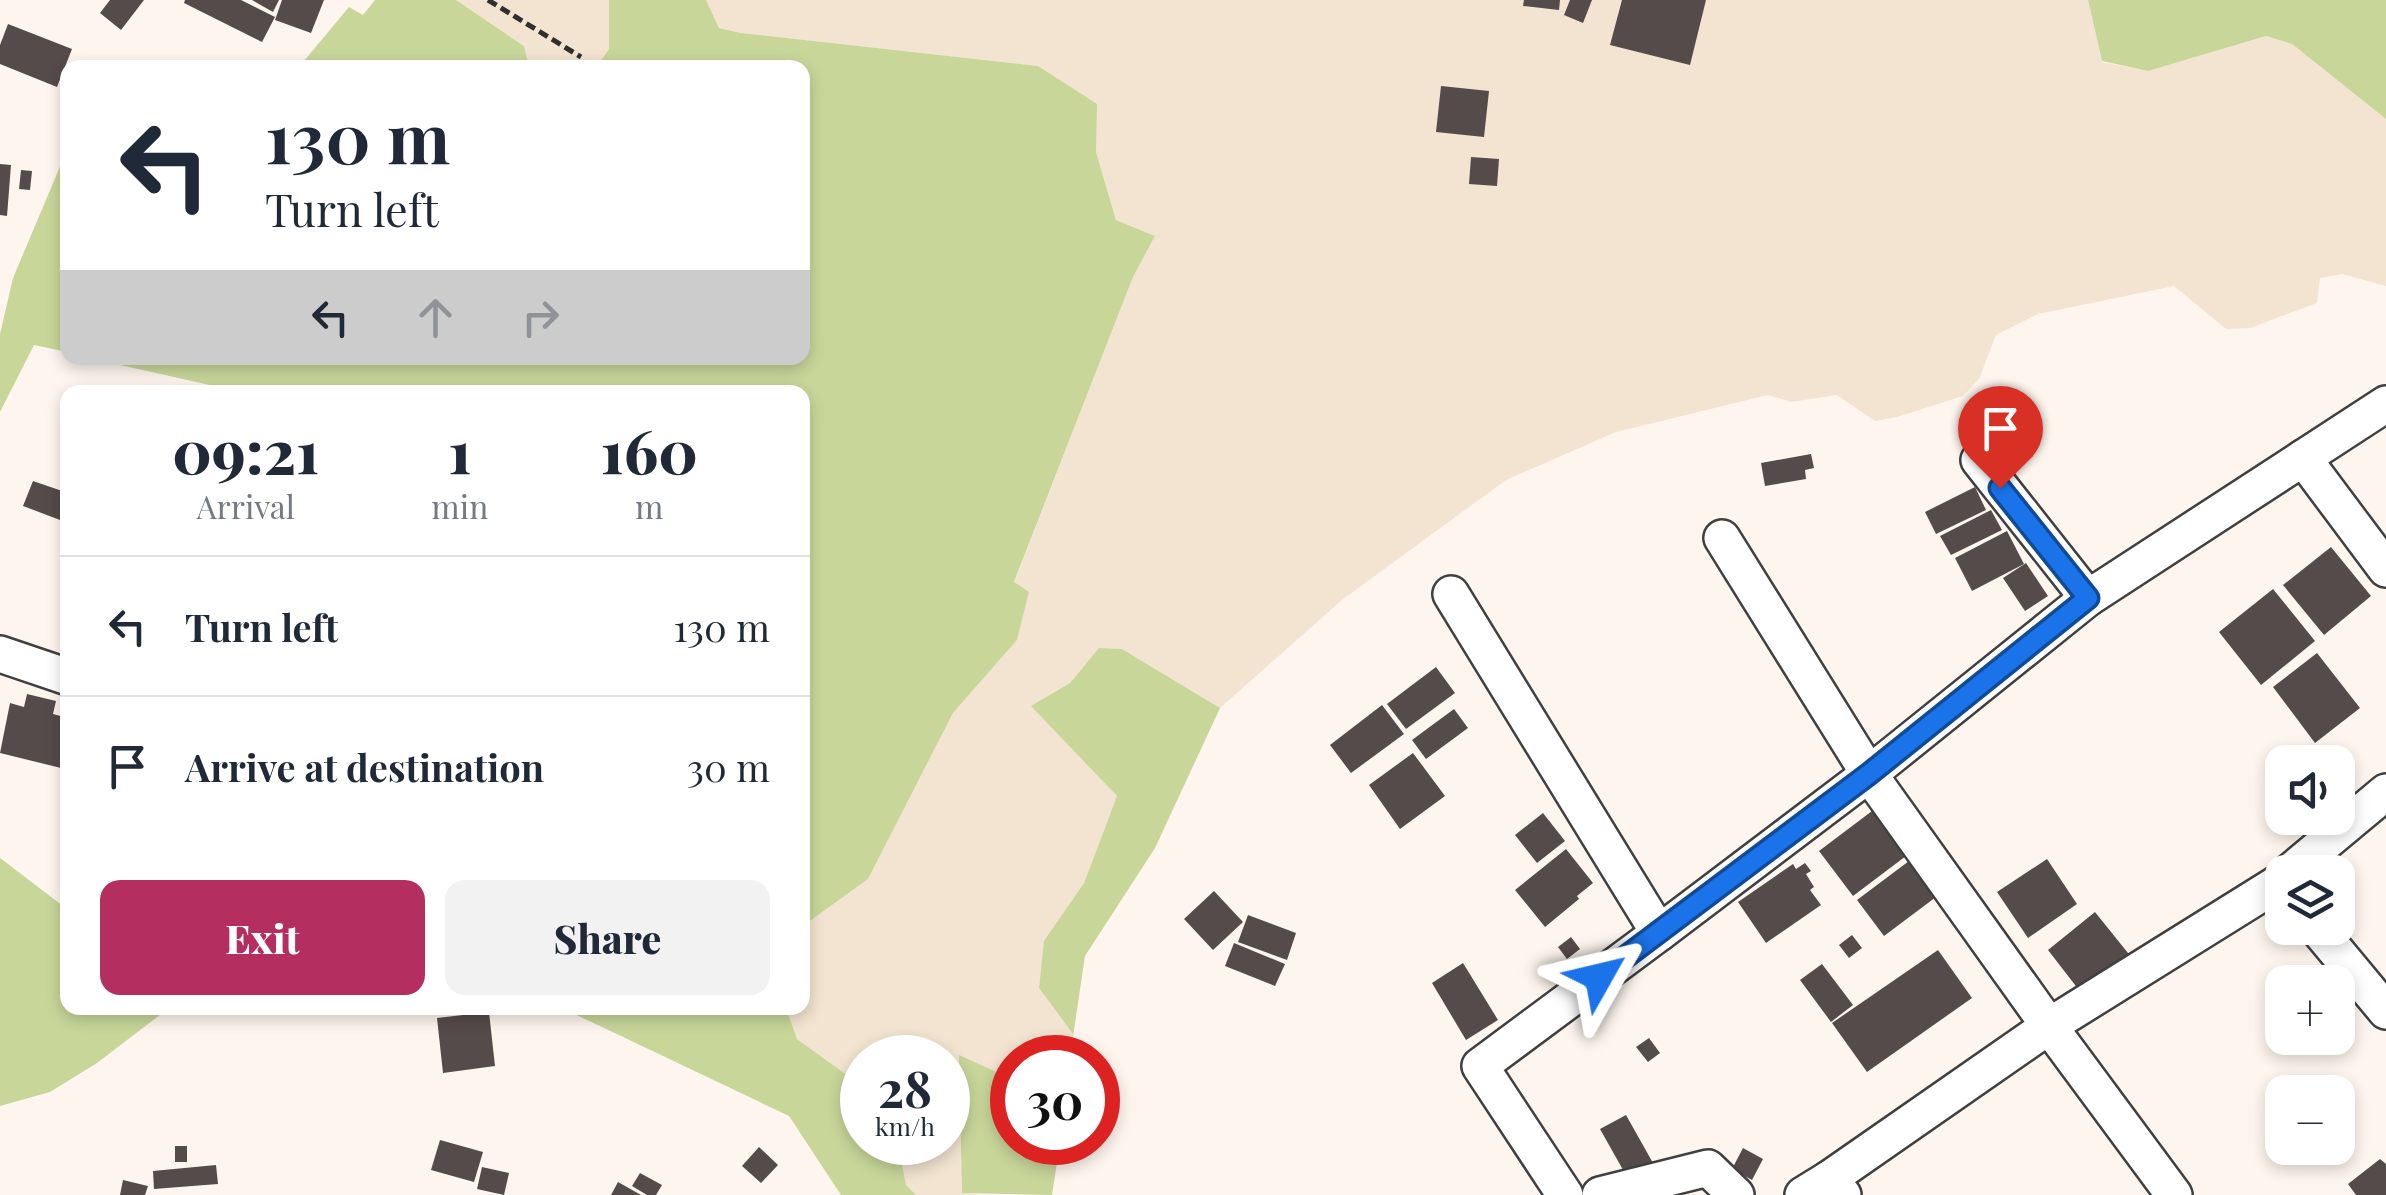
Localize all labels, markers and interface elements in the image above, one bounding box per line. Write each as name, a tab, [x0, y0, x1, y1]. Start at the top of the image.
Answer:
text: 130 m	[265, 88, 450, 182]
icon: left	[100, 100, 230, 230]
text: Turn left	[265, 178, 439, 238]
icon: left	[303, 290, 358, 345]
icon: ahead	[408, 290, 463, 345]
icon: right	[513, 290, 568, 345]
pin	[1958, 386, 2043, 489]
icon: arrive	[1973, 401, 2028, 456]
text: 09:21	[172, 409, 319, 489]
text: 1	[448, 409, 471, 489]
text: 160	[600, 409, 698, 489]
text: Arrival	[196, 484, 295, 527]
text: min	[431, 484, 488, 527]
text: m	[635, 484, 663, 527]
icon: left	[100, 599, 155, 654]
text: Turn left	[185, 601, 338, 652]
text: 130 m	[673, 601, 770, 652]
icon: arrive	[100, 739, 155, 794]
text: Arrive at destination	[185, 741, 544, 792]
text: 30 m	[687, 741, 770, 792]
map controls	[2265, 745, 2355, 1165]
button: sound	[2265, 745, 2355, 835]
button: layers	[2265, 855, 2355, 945]
button: Exit	[100, 880, 425, 995]
button: Share	[445, 880, 770, 995]
position arrow	[1547, 925, 1651, 1029]
button: +	[2265, 965, 2355, 1055]
speed limit sign: 30	[990, 1035, 1120, 1165]
text: 28	[878, 1054, 932, 1121]
button: −	[2265, 1075, 2355, 1165]
text: km/h	[875, 1109, 935, 1142]

